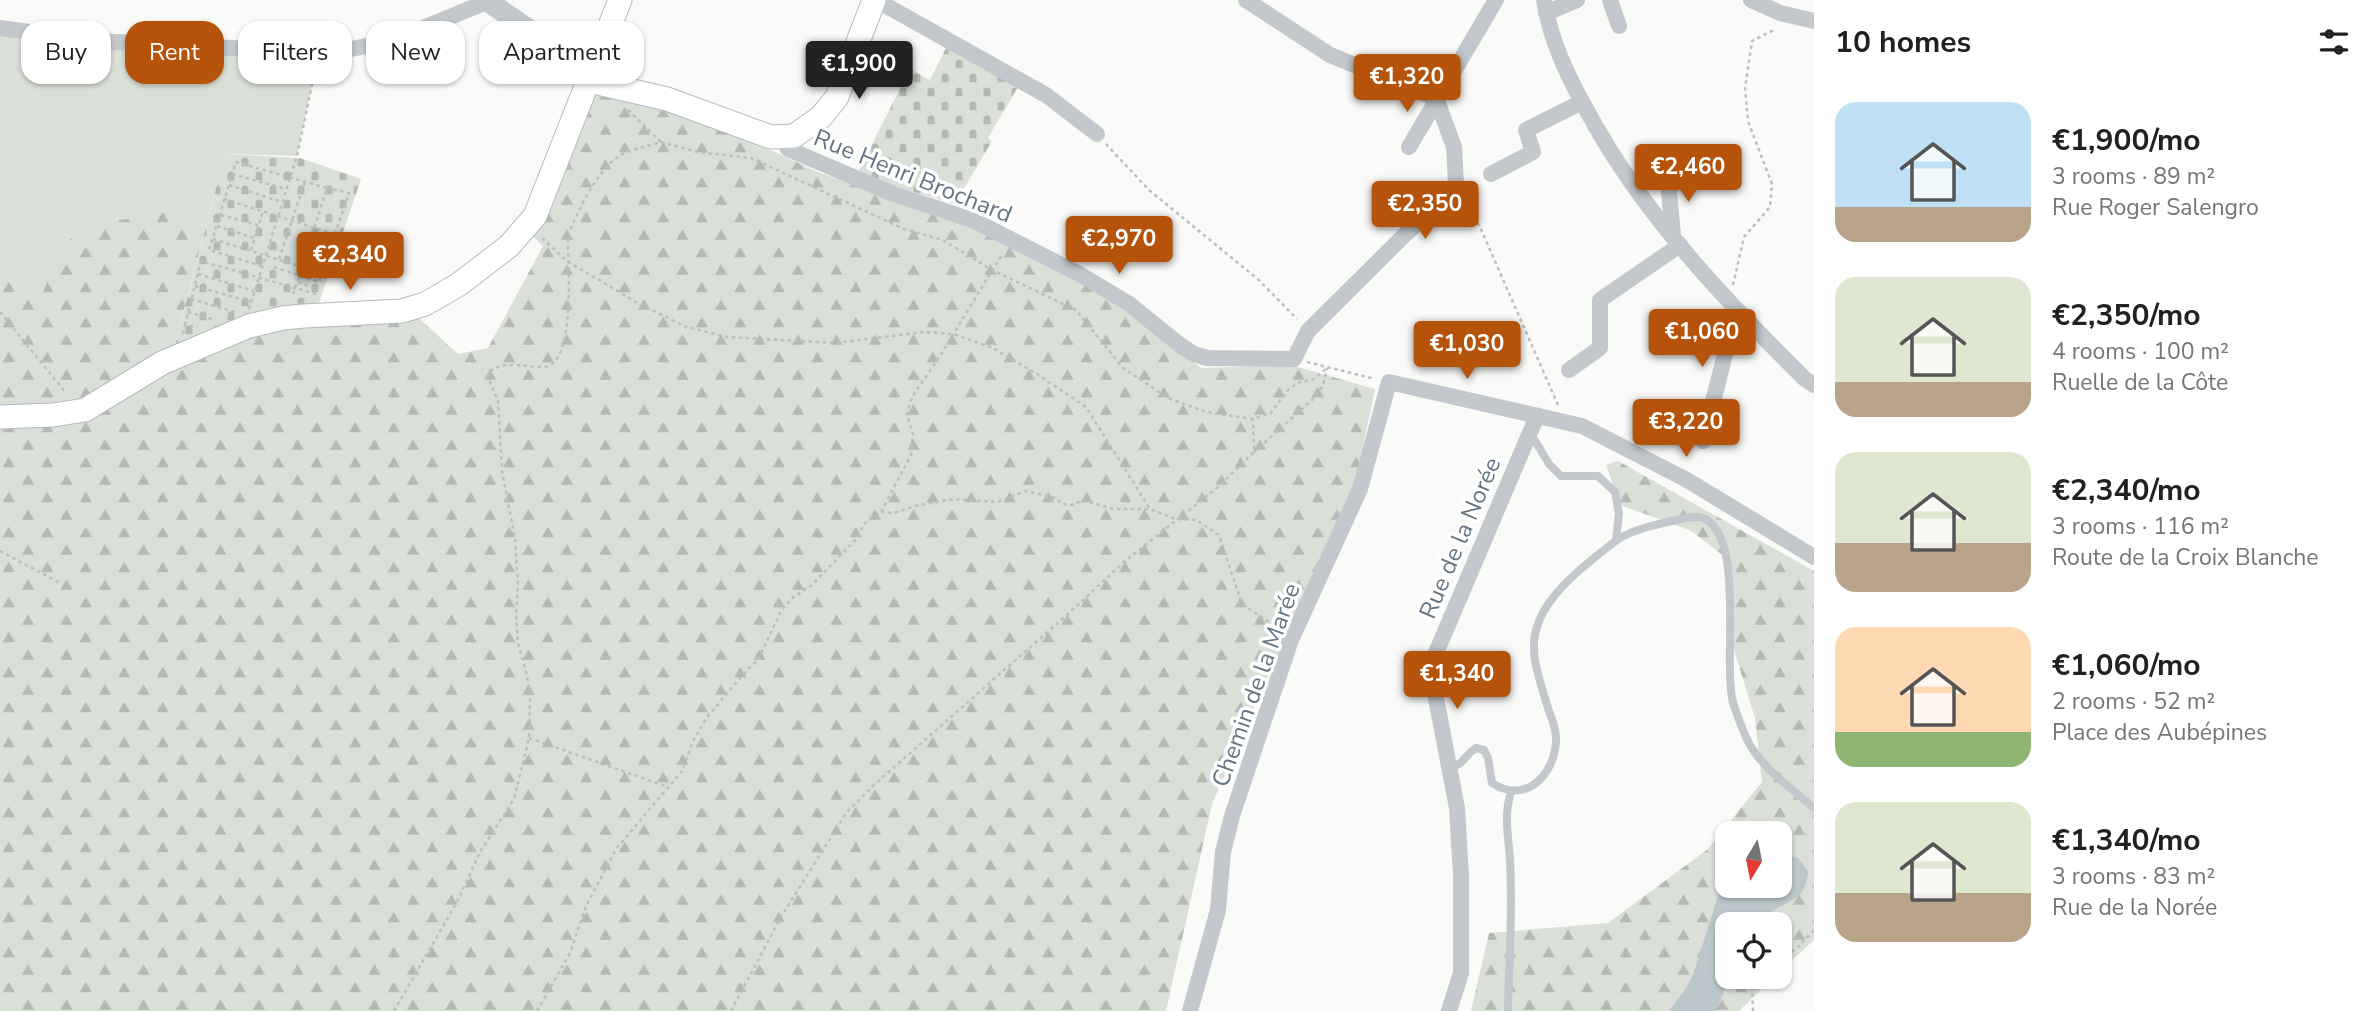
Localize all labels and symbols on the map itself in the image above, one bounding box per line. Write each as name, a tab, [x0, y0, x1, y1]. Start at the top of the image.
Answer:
pin: €1,900	[802, 42, 916, 101]
pin: €1,320	[1350, 54, 1464, 114]
street label: Rue Henri Brochard	[809, 122, 1017, 230]
pin: €2,460	[1631, 144, 1745, 204]
pin: €2,350	[1368, 182, 1482, 241]
pin: €2,970	[1062, 216, 1176, 276]
pin: €2,340	[293, 232, 407, 292]
pin: €1,060	[1645, 310, 1759, 369]
pin: €1,030	[1410, 322, 1524, 381]
pin: €3,220	[1629, 400, 1743, 459]
street label: Rue de la Norée	[1412, 452, 1508, 624]
street label: Chemin de la Marée	[1204, 579, 1308, 791]
pin: €1,340	[1400, 652, 1514, 711]
north arrow	[1715, 821, 1792, 898]

